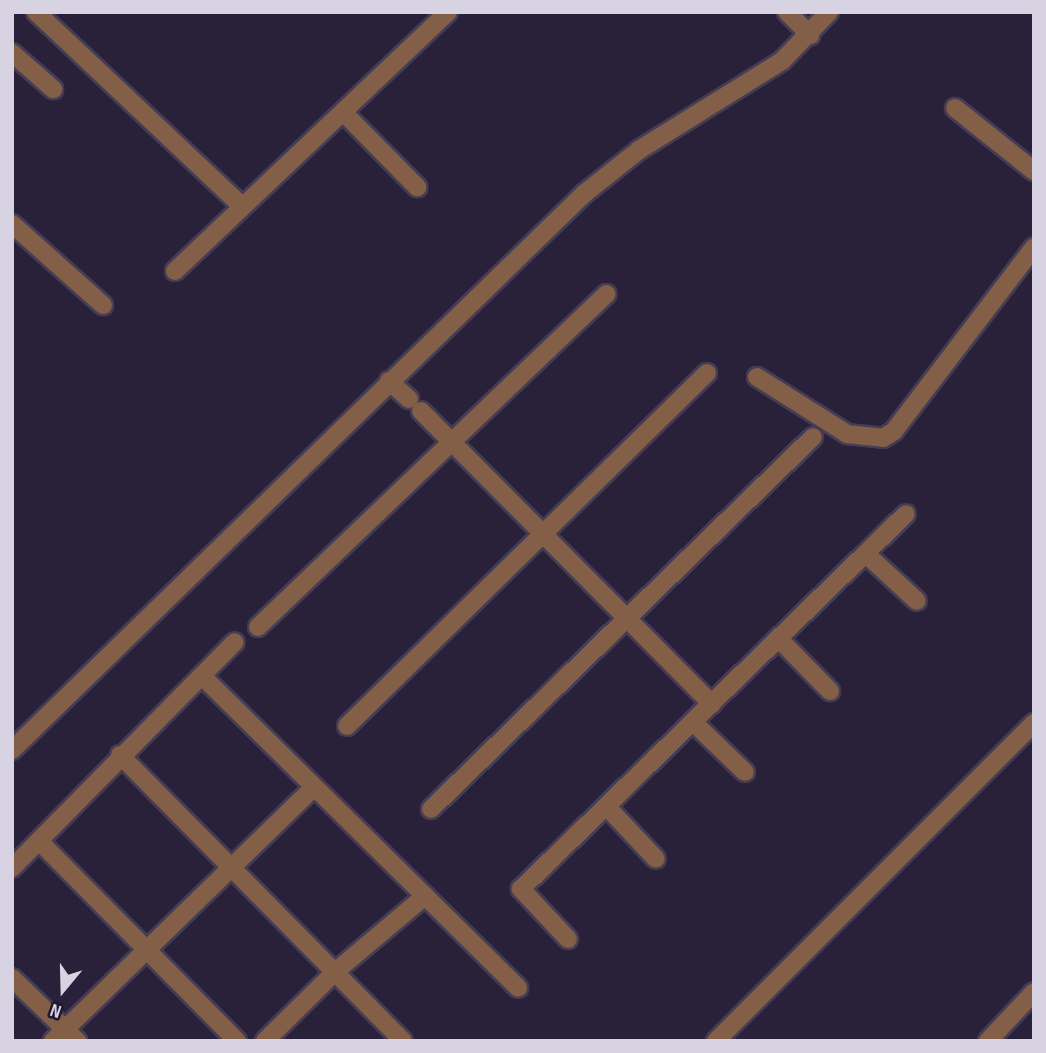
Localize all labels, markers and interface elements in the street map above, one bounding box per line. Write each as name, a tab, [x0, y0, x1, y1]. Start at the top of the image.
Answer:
north arrow	[28, 955, 98, 1025]
text: N	[47, 998, 65, 1023]

